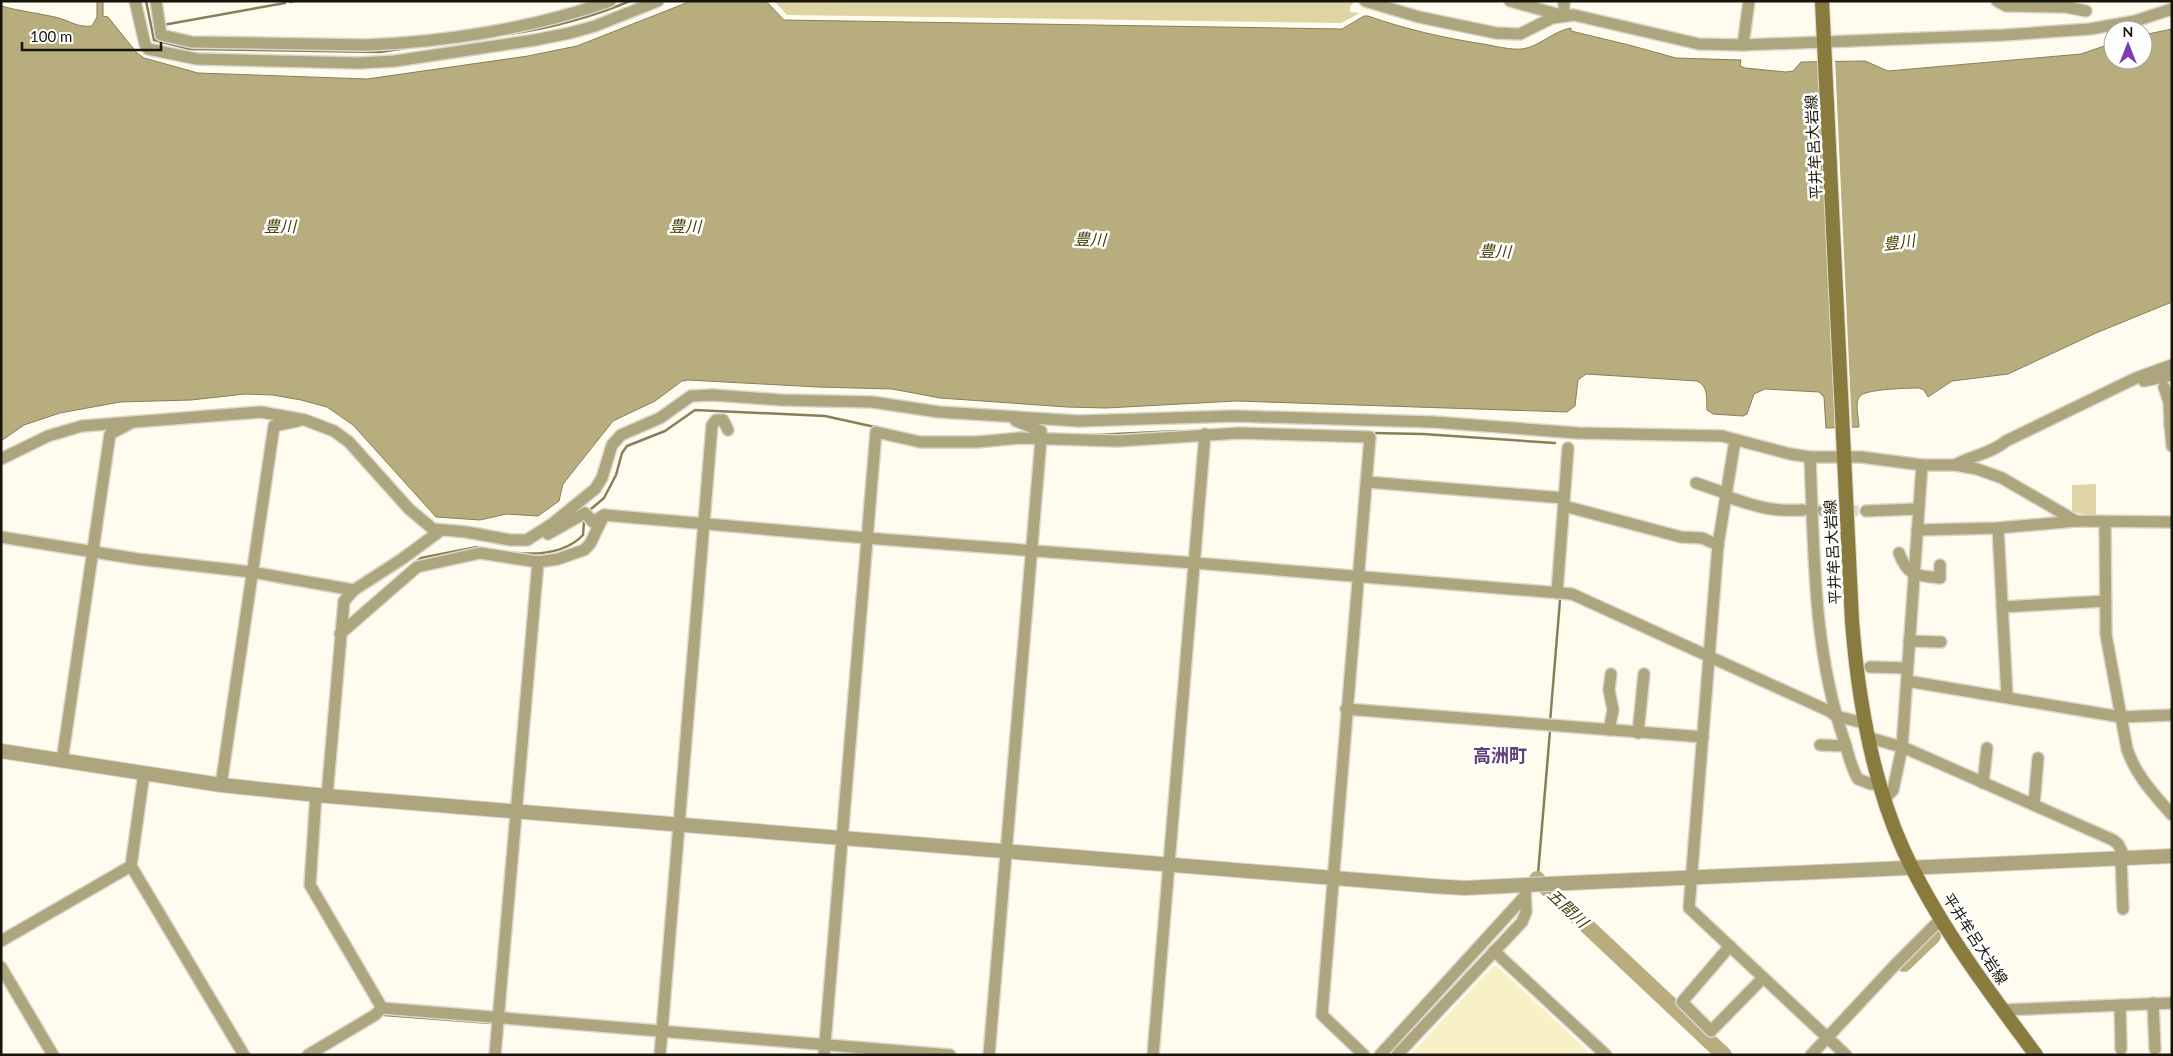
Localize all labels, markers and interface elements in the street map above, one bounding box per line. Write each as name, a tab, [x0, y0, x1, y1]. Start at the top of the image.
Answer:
scale bar	[22, 20, 161, 52]
north arrow	[2103, 20, 2153, 70]
text: N	[2123, 23, 2133, 40]
text: 100 m	[30, 27, 72, 45]
street label: 平井牟呂大岩線	[1801, 94, 1825, 200]
water label: 豊川	[264, 216, 298, 235]
water label: 豊川	[669, 216, 703, 235]
water label: 豊川	[1074, 228, 1108, 249]
water label: 豊川	[1882, 230, 1918, 253]
water label: 豊川	[1479, 240, 1513, 261]
street label: 平井牟呂大岩線	[1820, 499, 1844, 605]
district label: 高洲町	[1473, 744, 1527, 766]
water label: 五間川	[1544, 884, 1594, 932]
street label: 平井牟呂大岩線	[1940, 890, 2012, 987]

